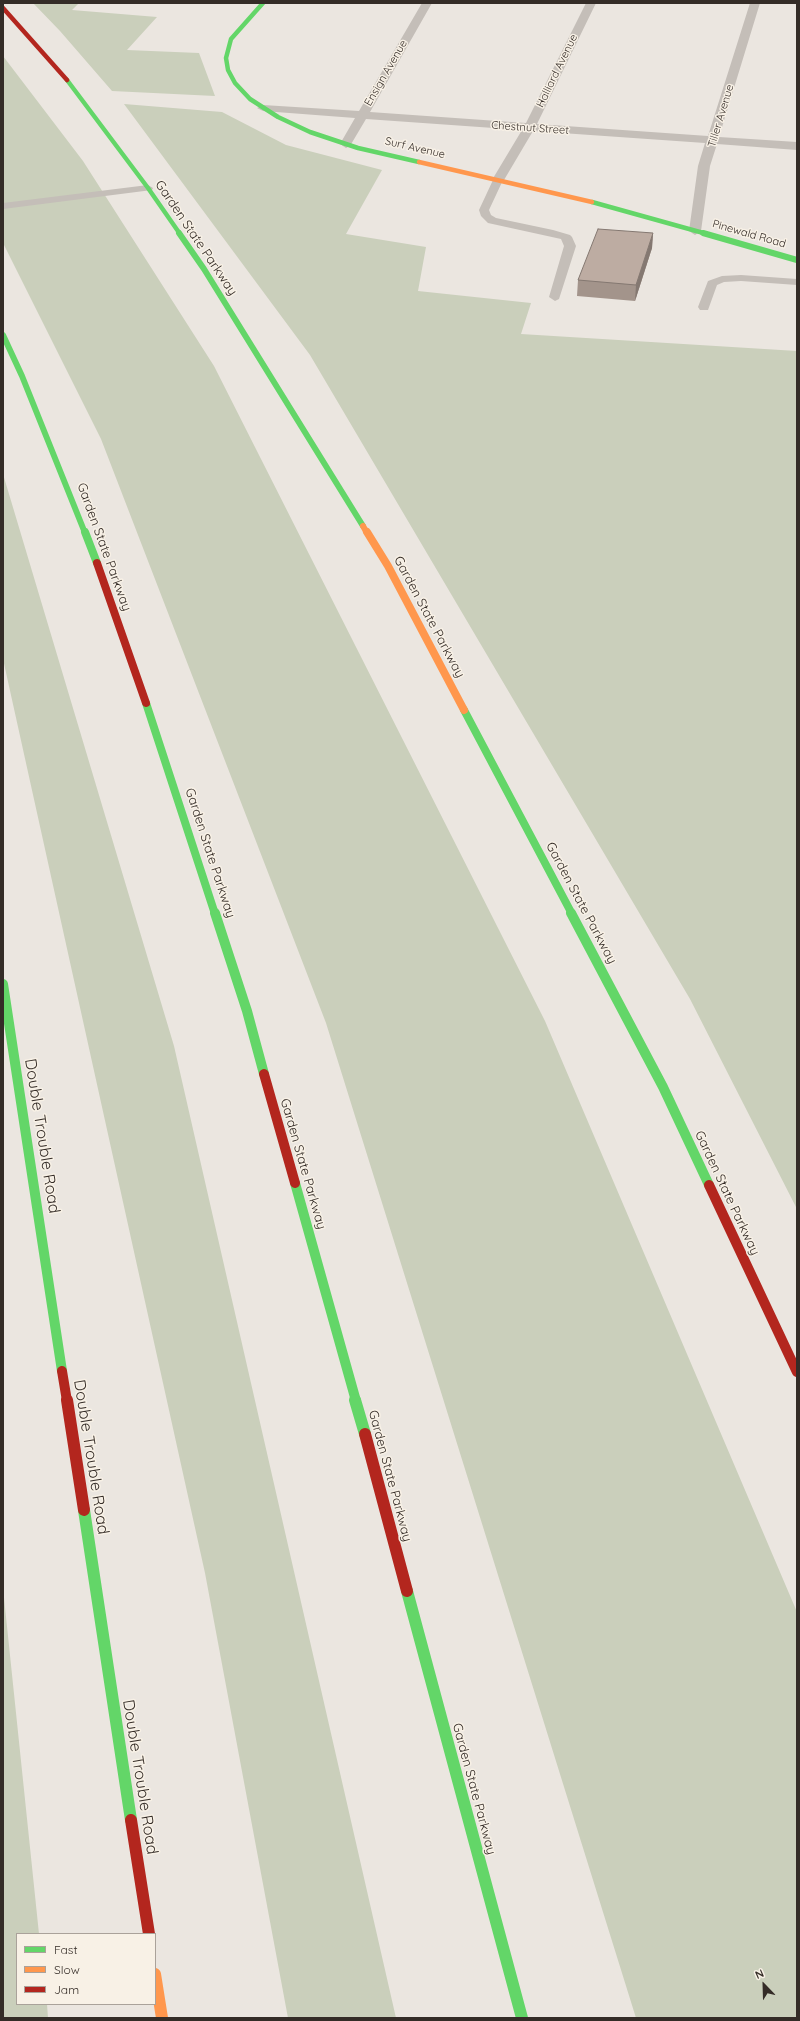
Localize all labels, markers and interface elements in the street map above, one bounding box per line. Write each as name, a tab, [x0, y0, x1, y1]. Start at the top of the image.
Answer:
street label: Halliard Avenue	[534, 32, 580, 110]
street label: Ensign Avenue	[362, 38, 410, 108]
street label: Tiller Avenue	[705, 83, 737, 149]
street label: Chestnut Street	[491, 119, 569, 137]
street label: Surf Avenue	[384, 135, 446, 161]
street label: Garden State Parkway	[152, 177, 240, 299]
street label: Pinewald Road	[711, 217, 787, 251]
street label: Garden State Parkway	[73, 481, 135, 613]
street label: Garden State Parkway	[390, 554, 468, 680]
street label: Garden State Parkway	[182, 786, 238, 920]
street label: Garden State Parkway	[542, 840, 620, 966]
street label: Double Trouble Road	[20, 1057, 64, 1215]
street label: Garden State Parkway	[277, 1097, 329, 1231]
street label: Garden State Parkway	[691, 1128, 763, 1258]
street label: Double Trouble Road	[69, 1378, 113, 1536]
street label: Garden State Parkway	[365, 1409, 415, 1543]
street label: Double Trouble Road	[118, 1698, 162, 1856]
street label: Garden State Parkway	[449, 1722, 499, 1856]
legend	[16, 1933, 156, 2005]
text: Fast	[54, 1942, 78, 1957]
text: Slow	[54, 1962, 80, 1977]
north arrow	[744, 1965, 784, 2005]
text: N	[753, 1966, 766, 1982]
text: Jam	[54, 1982, 79, 1997]

